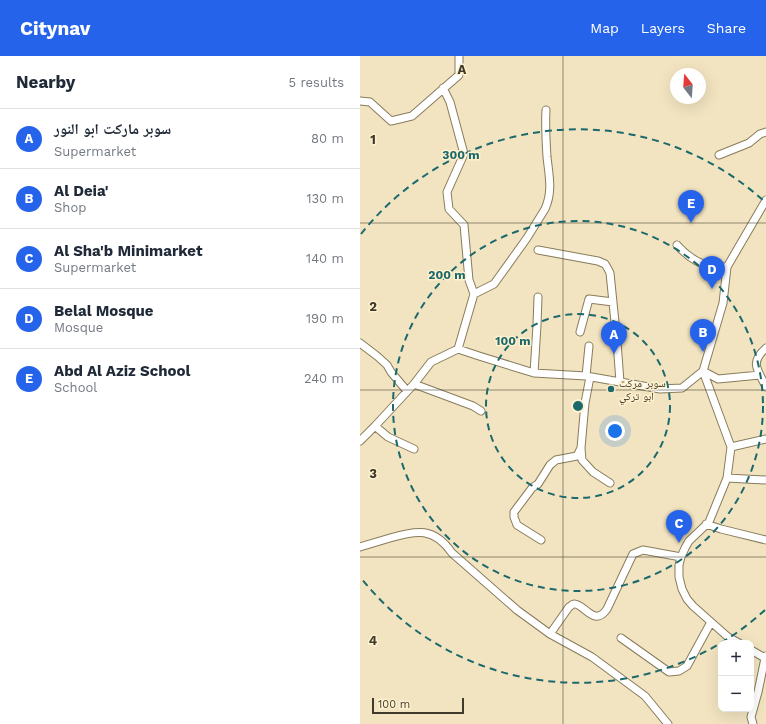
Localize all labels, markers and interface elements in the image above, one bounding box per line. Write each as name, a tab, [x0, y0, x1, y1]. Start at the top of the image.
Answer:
text: Citynav	[20, 17, 91, 40]
text: Map	[590, 20, 619, 36]
text: Layers	[641, 20, 685, 36]
text: Share	[707, 20, 746, 36]
text: A	[458, 62, 467, 77]
north arrow	[670, 68, 706, 104]
text: Nearby	[16, 72, 75, 92]
text: 5 results	[289, 75, 344, 90]
text: سوبر ماركت ابو النور	[54, 120, 171, 138]
text: A	[25, 131, 33, 146]
text: 80 m	[311, 131, 344, 146]
text: 1	[370, 132, 376, 147]
text: Supermarket	[54, 144, 136, 159]
text: 300 m	[442, 148, 480, 162]
text: Al Deia'	[54, 182, 109, 200]
pin: E	[678, 190, 704, 223]
text: B	[25, 191, 33, 206]
text: 130 m	[306, 191, 344, 206]
text: Shop	[54, 200, 86, 215]
text: Al Sha'b Minimarket	[54, 242, 202, 260]
text: C	[25, 251, 33, 266]
text: 140 m	[306, 251, 344, 266]
pin: D	[699, 256, 725, 289]
text: Supermarket	[54, 260, 136, 275]
text: 200 m	[428, 268, 466, 282]
text: 2	[369, 299, 377, 314]
text: Belal Mosque	[54, 302, 154, 320]
text: D	[24, 311, 34, 326]
text: 190 m	[306, 311, 344, 326]
pin: B	[690, 319, 716, 352]
text: Mosque	[54, 320, 103, 335]
pin: A	[601, 321, 627, 354]
text: 100 m	[495, 334, 531, 348]
text: Abd Al Aziz School	[54, 362, 190, 380]
text: E	[25, 371, 33, 386]
text: 240 m	[304, 371, 344, 386]
place label: سوبر مركت ابو تركي	[619, 377, 666, 404]
text: School	[54, 380, 97, 395]
marker: سوبر مركت ابو تركي	[606, 384, 616, 394]
centre of rings	[571, 399, 585, 413]
your location	[605, 421, 625, 441]
text: 3	[369, 466, 377, 481]
pin: C	[666, 510, 692, 543]
text: 4	[369, 633, 378, 648]
map controls	[718, 640, 754, 712]
button: +	[718, 640, 754, 676]
button: −	[718, 676, 754, 712]
scale bar	[372, 696, 464, 715]
text: 100 m	[378, 698, 410, 711]

